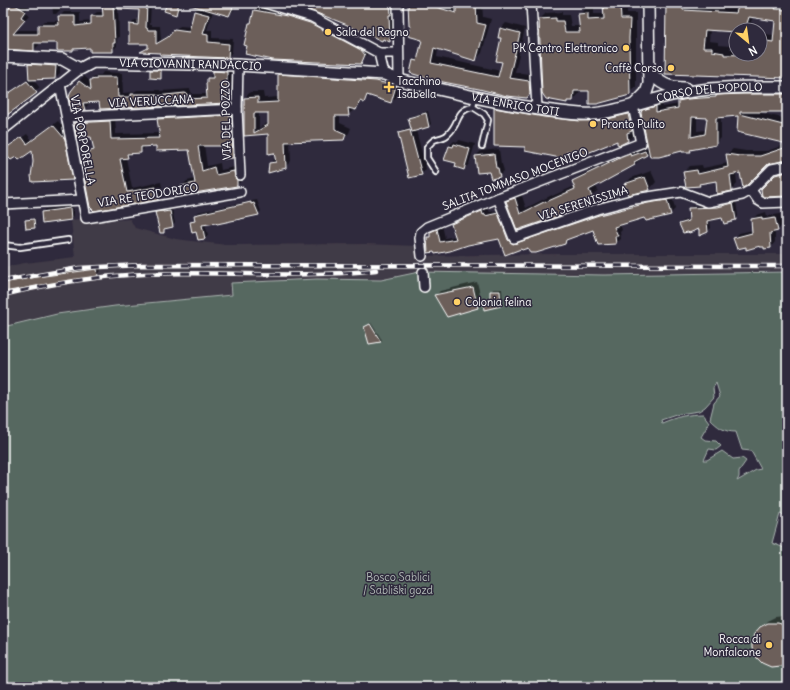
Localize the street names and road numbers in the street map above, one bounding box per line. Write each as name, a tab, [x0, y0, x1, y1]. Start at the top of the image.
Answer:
street label: VIA GIOVANNI RANDACCIO	[119, 56, 262, 73]
street label: VIA DEL POZZO	[218, 80, 234, 160]
street label: CORSO DEL POPOLO	[655, 80, 762, 106]
street label: VIA ENRICO TOTI	[470, 90, 561, 119]
street label: VIA VERUCCANA	[108, 92, 194, 110]
street label: VIA PORPORELLA	[67, 94, 99, 186]
street label: SALITA TOMMASO MOCENIGO	[440, 145, 590, 213]
street label: VIA RE TEODORICO	[97, 180, 199, 210]
street label: VIA SERENISSIMA	[537, 183, 629, 223]

